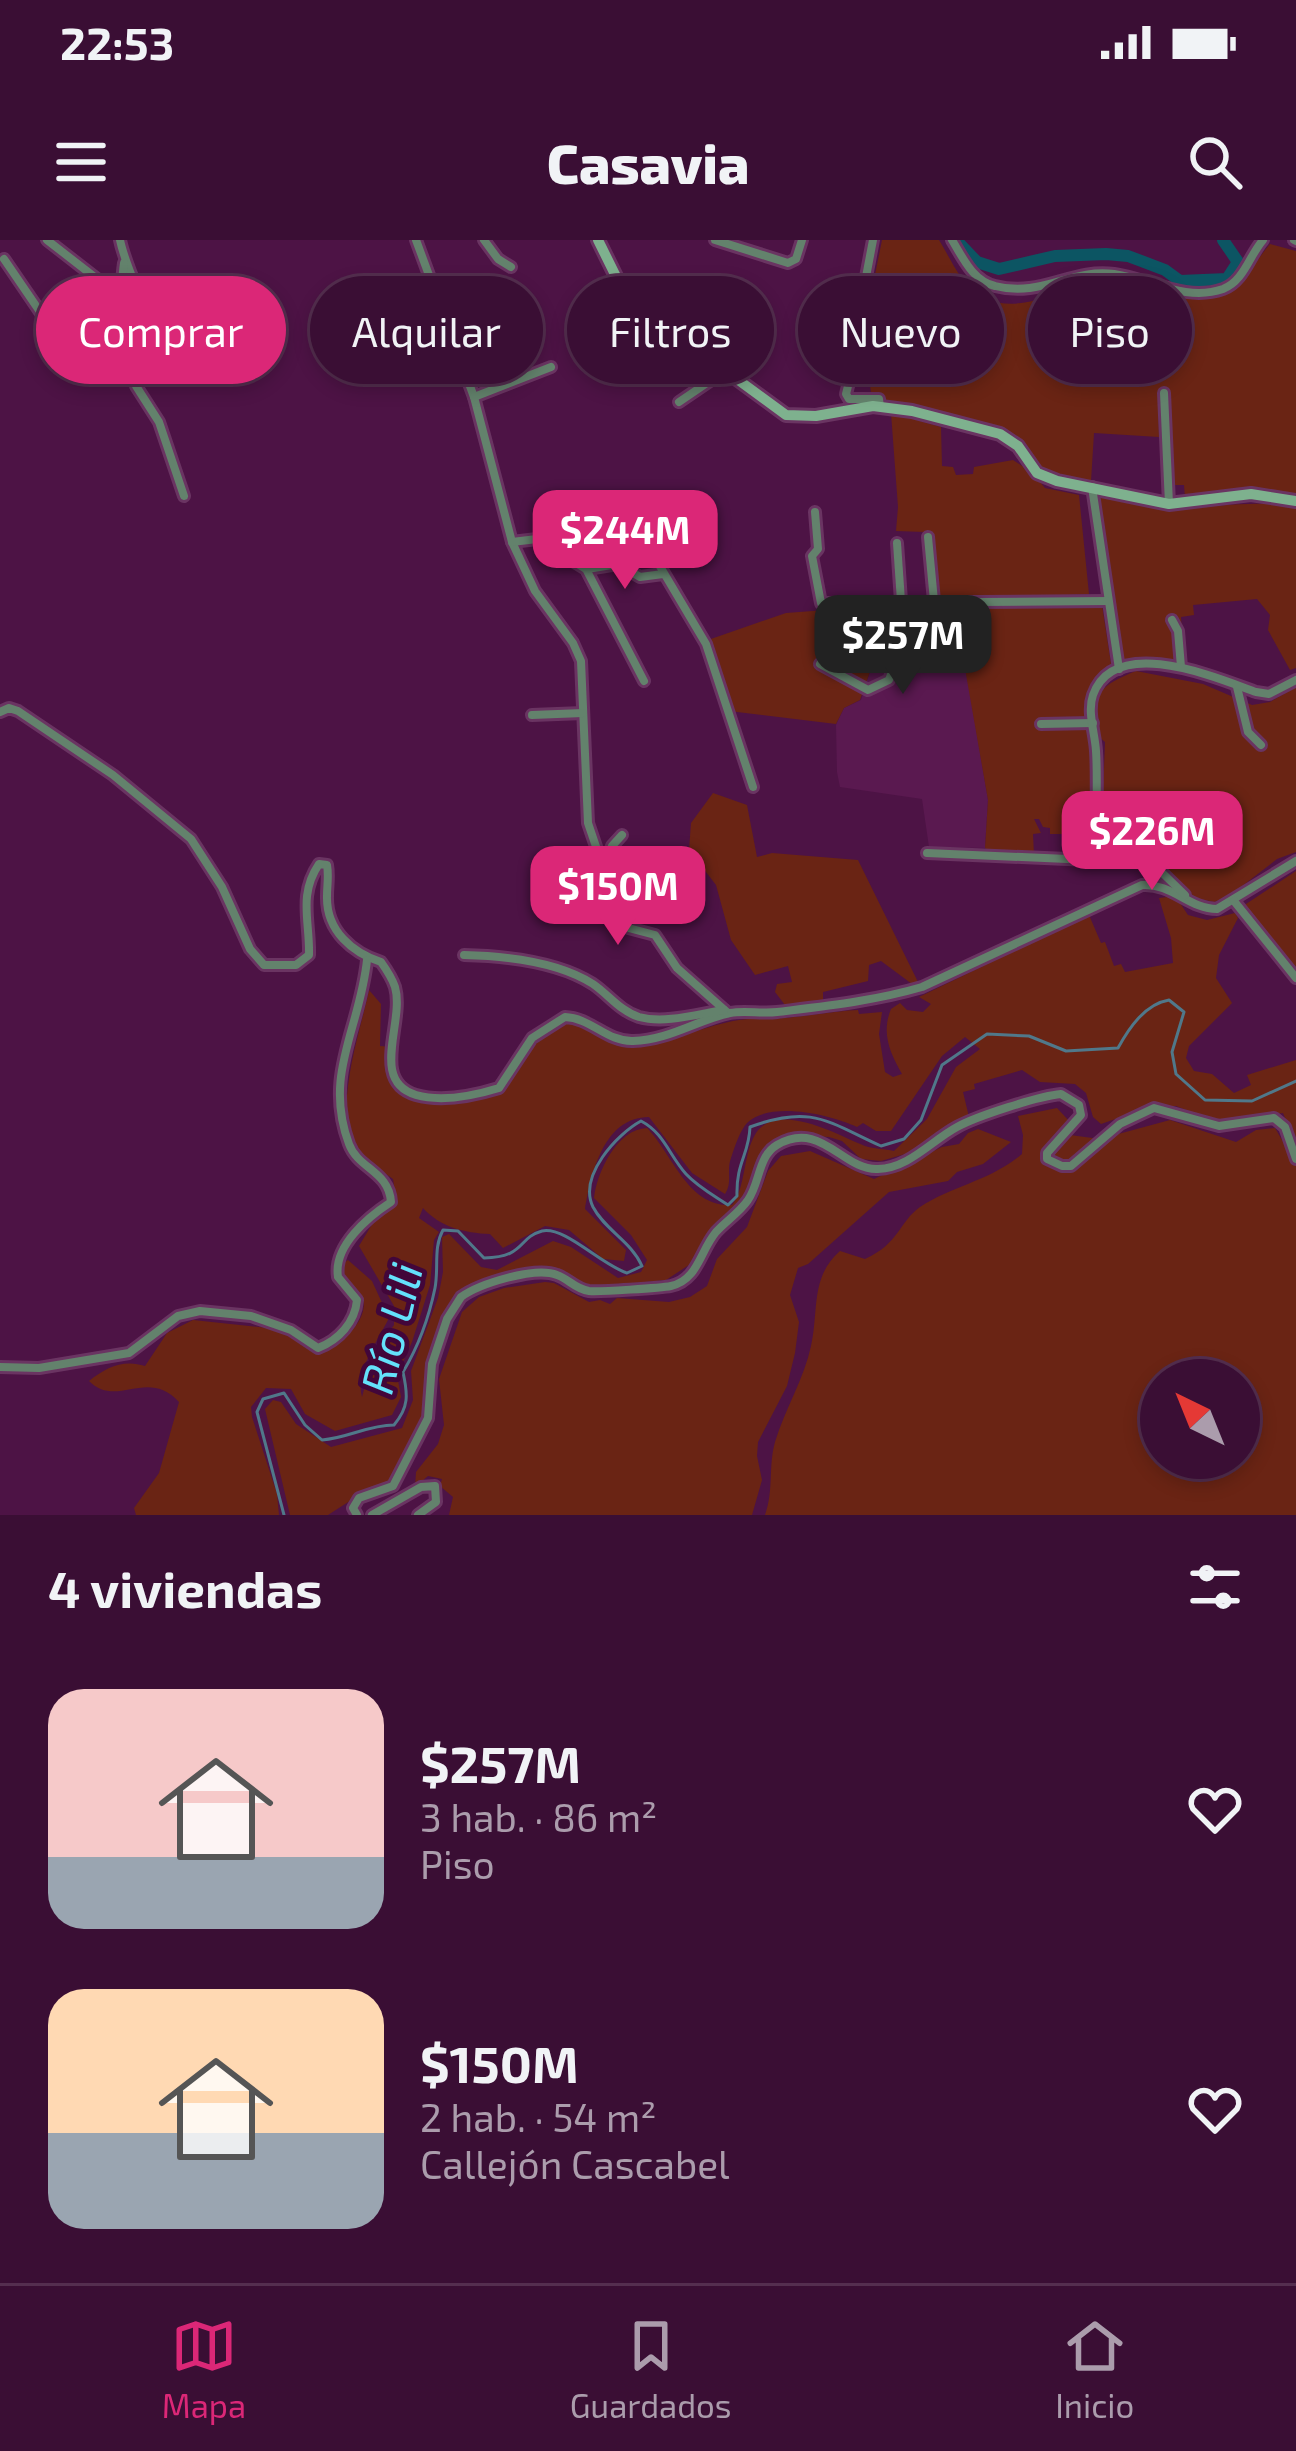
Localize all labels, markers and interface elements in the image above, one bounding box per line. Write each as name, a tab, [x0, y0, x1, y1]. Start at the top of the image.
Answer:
text: 22:53	[60, 15, 174, 69]
icon: menu	[48, 129, 114, 195]
icon: search	[1182, 129, 1248, 195]
text: Casavia	[547, 130, 749, 195]
chip: Comprar	[36, 276, 286, 384]
chip: Alquilar	[310, 276, 543, 384]
chip: Filtros	[567, 276, 774, 384]
chip: Nuevo	[798, 276, 1004, 384]
chip: Piso	[1028, 276, 1192, 384]
pin: $244M	[541, 490, 709, 592]
text: $244M	[560, 505, 690, 552]
pin: $257M	[819, 595, 987, 697]
text: $257M	[841, 610, 965, 657]
pin: $226M	[1068, 791, 1236, 893]
text: $226M	[1089, 806, 1215, 853]
pin: $150M	[534, 846, 702, 948]
text: $150M	[557, 861, 679, 908]
water label: Río Lili	[348, 1257, 432, 1399]
north arrow	[1140, 1359, 1260, 1479]
map controls	[1140, 1359, 1260, 1479]
icon: filters	[1182, 1554, 1248, 1620]
text: 4 viviendas	[48, 1557, 322, 1618]
text: $257M	[420, 1732, 581, 1793]
icon: home	[144, 1737, 288, 1881]
icon: heart	[1182, 1776, 1248, 1842]
text: 3 hab. · 86 m²	[420, 1793, 657, 1840]
text: Piso	[420, 1840, 495, 1887]
text: $150M	[420, 2032, 579, 2093]
icon: home	[144, 2037, 288, 2181]
icon: heart	[1182, 2076, 1248, 2142]
text: 2 hab. · 54 m²	[420, 2093, 656, 2140]
text: Callejón Cascabel	[420, 2140, 730, 2187]
tab: Mapa	[162, 2313, 246, 2425]
tab: Guardados	[570, 2313, 732, 2425]
tab: Inicio	[1055, 2313, 1134, 2425]

